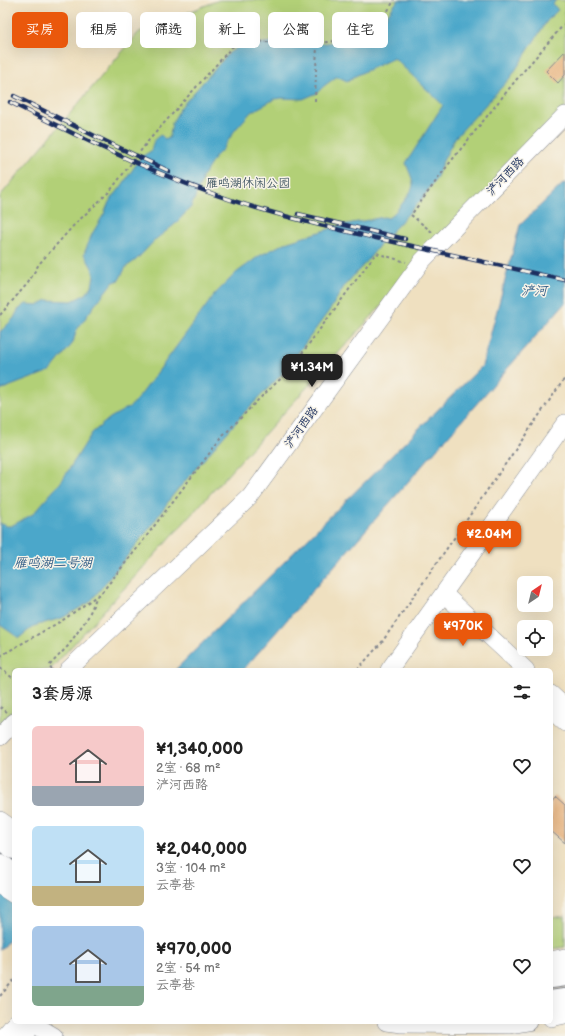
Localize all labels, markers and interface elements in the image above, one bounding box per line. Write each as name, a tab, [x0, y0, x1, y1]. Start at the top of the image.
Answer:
chip: 买房	[12, 12, 68, 48]
chip: 租房	[76, 12, 132, 48]
chip: 筛选	[140, 12, 196, 48]
chip: 新上	[204, 12, 260, 48]
chip: 公寓	[268, 12, 324, 48]
chip: 住宅	[332, 12, 388, 48]
street label: 浐河西路	[483, 154, 527, 199]
park label: 雁鸣湖休闲公园	[206, 176, 290, 191]
water label: 浐河	[521, 283, 549, 299]
pin: ¥1.34M	[279, 354, 345, 388]
text: ¥1.34M	[291, 359, 333, 375]
street label: 浐河西路	[281, 403, 322, 451]
pin: ¥2.04M	[456, 521, 522, 555]
text: ¥2.04M	[466, 526, 512, 542]
water label: 雁鸣湖二号湖	[14, 555, 94, 571]
north arrow	[517, 576, 553, 612]
map controls	[517, 576, 553, 656]
pin: ¥970K	[435, 613, 491, 647]
text: ¥970K	[443, 618, 483, 634]
button: locate	[517, 620, 553, 656]
icon: filters	[511, 681, 533, 703]
text: 3套房源	[32, 684, 93, 704]
text: ¥1,340,000	[156, 739, 243, 759]
icon: home	[64, 742, 112, 790]
icon: heart	[511, 755, 533, 777]
text: 2室 · 68 m²	[156, 760, 221, 776]
text: 浐河西路	[156, 777, 208, 793]
text: ¥2,040,000	[156, 839, 247, 859]
icon: home	[64, 842, 112, 890]
icon: heart	[511, 855, 533, 877]
text: 3室 · 104 m²	[156, 860, 226, 876]
text: 云亭巷	[156, 877, 195, 893]
text: ¥970,000	[156, 939, 232, 959]
icon: home	[64, 942, 112, 990]
icon: heart	[511, 955, 533, 977]
text: 2室 · 54 m²	[156, 960, 220, 976]
text: 云亭巷	[156, 977, 195, 993]

